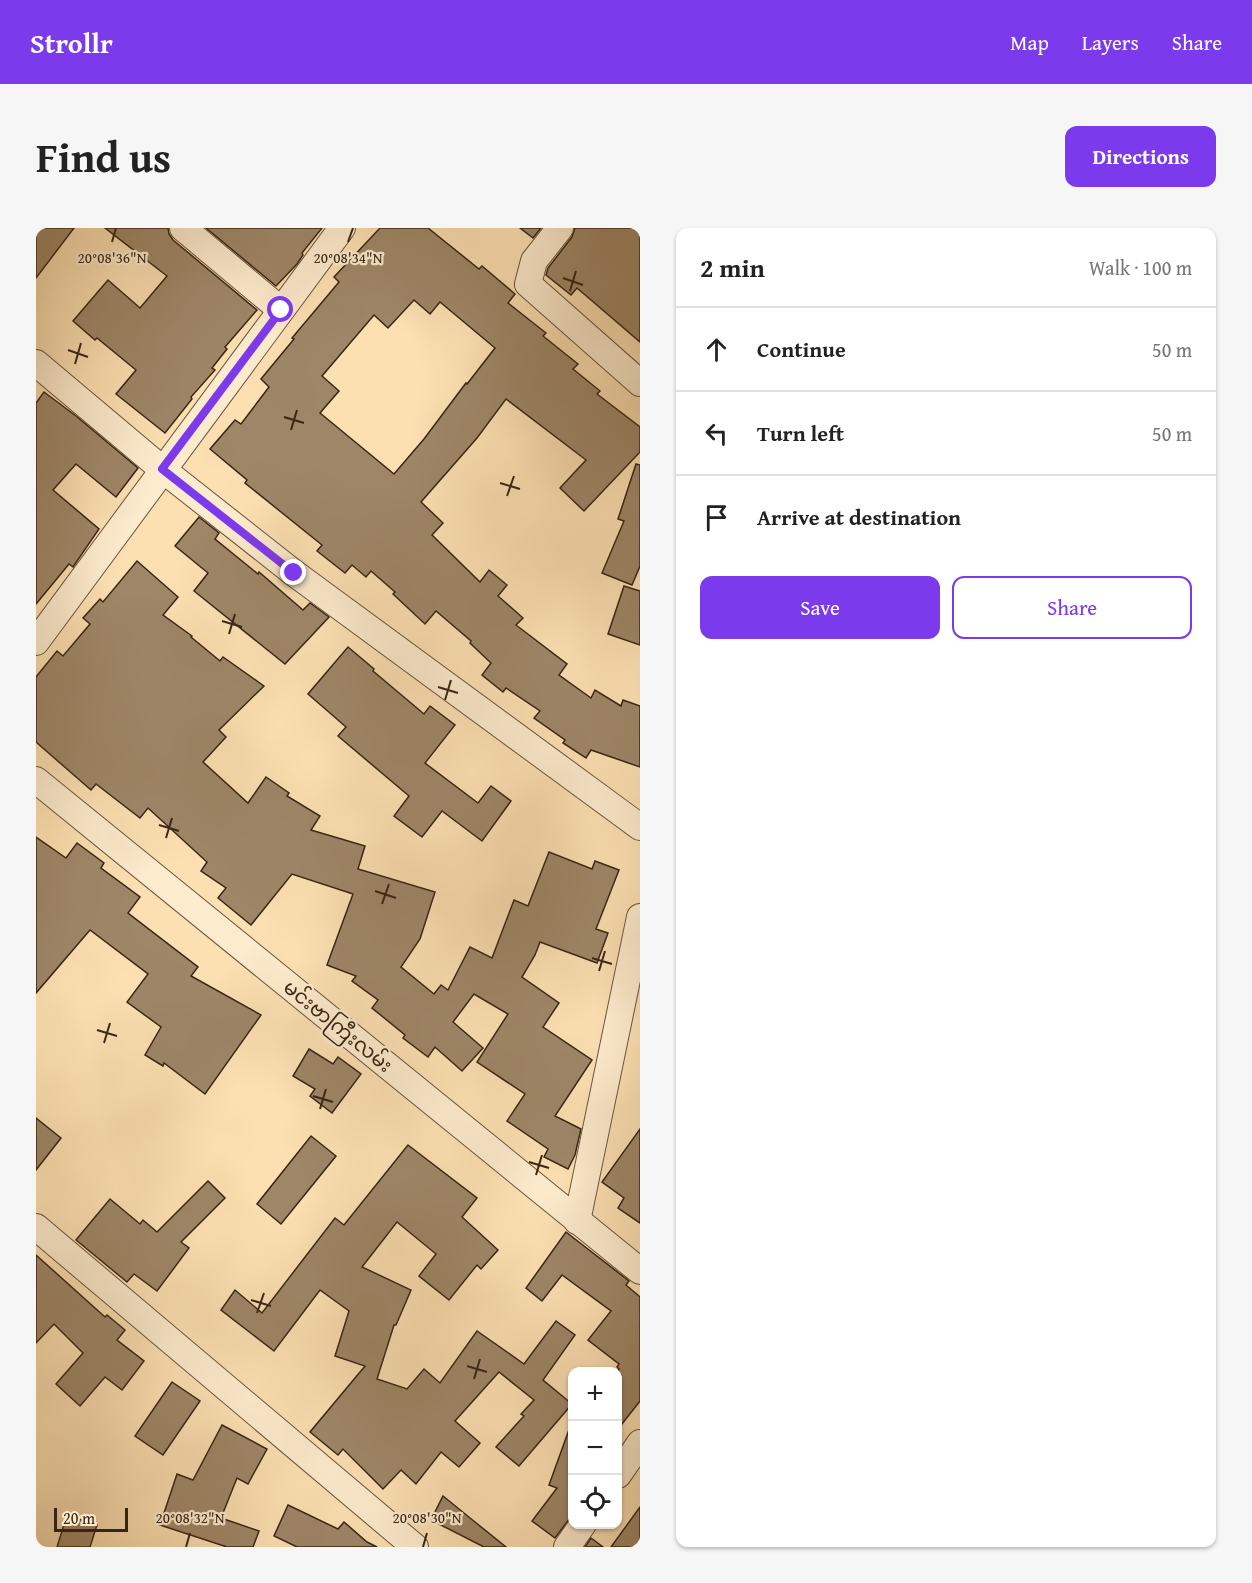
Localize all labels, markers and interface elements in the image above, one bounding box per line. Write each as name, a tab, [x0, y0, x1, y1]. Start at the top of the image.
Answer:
text: Strollr	[30, 22, 113, 63]
text: Map	[1010, 27, 1049, 58]
text: Layers	[1082, 27, 1139, 58]
text: Share	[1172, 27, 1222, 58]
text: Find us	[36, 126, 171, 187]
button: Directions	[1065, 126, 1216, 187]
text: 20°08'36"N	[78, 247, 147, 268]
text: 20°08'34"N	[314, 247, 383, 268]
text: 2 min	[700, 248, 765, 287]
text: Walk · 100 m	[1089, 253, 1192, 282]
route start	[267, 296, 293, 322]
icon: ahead	[700, 333, 733, 366]
text: Continue	[757, 333, 846, 365]
text: 50 m	[1152, 335, 1192, 364]
icon: left	[700, 417, 733, 450]
text: Turn left	[757, 417, 844, 449]
text: 50 m	[1152, 419, 1192, 448]
icon: arrive	[700, 501, 733, 534]
text: Arrive at destination	[757, 501, 961, 533]
route end	[280, 559, 306, 585]
button: Save	[700, 576, 940, 639]
button: Share	[952, 576, 1192, 639]
street label: မင်းဗာကြီးလမ်း	[276, 972, 399, 1080]
map controls	[568, 1367, 622, 1529]
button: +	[568, 1367, 622, 1421]
button: −	[568, 1421, 622, 1475]
button: locate	[568, 1475, 622, 1529]
scale bar	[54, 1505, 128, 1532]
text: 20 m	[63, 1506, 95, 1530]
text: 20°08'32"N	[156, 1507, 225, 1528]
text: 20°08'30"N	[393, 1507, 462, 1528]

